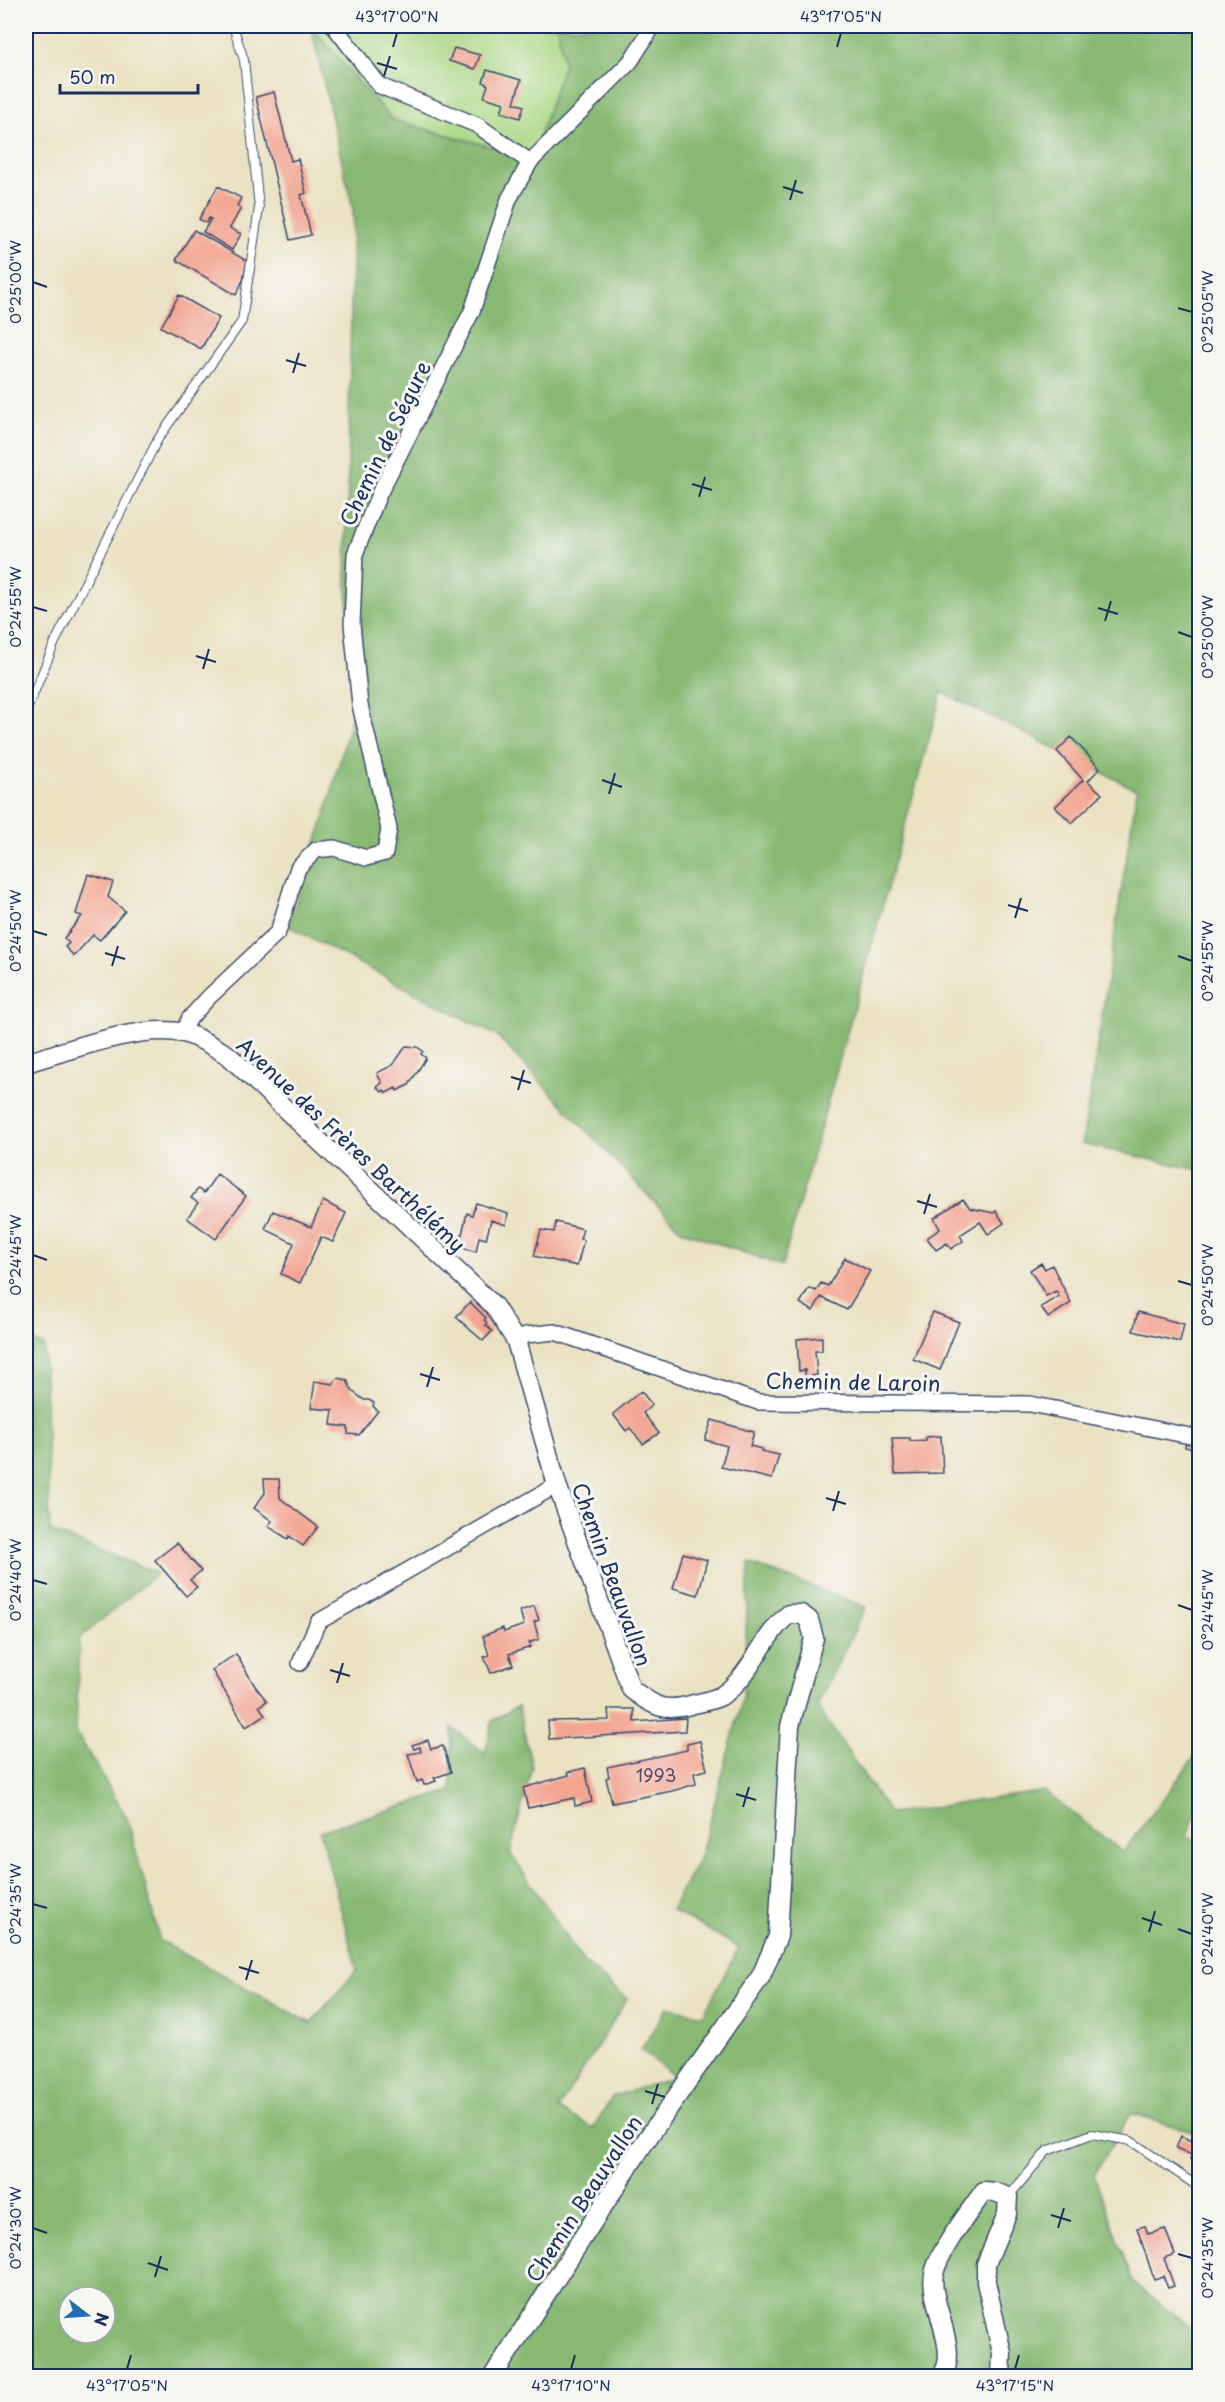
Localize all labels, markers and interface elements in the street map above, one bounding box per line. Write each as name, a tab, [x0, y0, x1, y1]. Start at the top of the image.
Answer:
text: 43°17'00"N	[355, 4, 439, 27]
text: 43°17'05"N	[800, 4, 882, 27]
scale bar	[60, 57, 198, 95]
text: 50 m	[69, 63, 116, 90]
text: 0°25'00"W	[3, 239, 26, 324]
text: 0°25'05"W	[1195, 270, 1218, 353]
street label: Chemin de Ségure	[330, 355, 438, 531]
text: 0°24'55"W	[3, 566, 26, 648]
text: 0°25'00"W	[1195, 594, 1218, 679]
text: 0°24'50"W	[3, 889, 26, 972]
text: 0°24'55"W	[1195, 920, 1218, 1002]
street label: Avenue des Frères Barthélémy	[230, 1029, 474, 1259]
text: 0°24'45"W	[3, 1214, 26, 1296]
text: 0°24'50"W	[1195, 1243, 1218, 1326]
street label: Chemin de Laroin	[765, 1363, 941, 1399]
street label: Chemin Beauvallon	[565, 1478, 661, 1670]
text: 0°24'40"W	[3, 1538, 26, 1621]
text: 0°24'45"W	[1195, 1569, 1218, 1651]
house number: 1993	[636, 1761, 676, 1788]
text: 0°24'35"W	[3, 1863, 26, 1945]
text: 0°24'40"W	[1195, 1892, 1218, 1975]
street label: Chemin Beauvallon	[517, 2108, 649, 2288]
text: 0°24'30"W	[3, 2186, 26, 2270]
text: 0°24'35"W	[1195, 2217, 1218, 2299]
north arrow	[57, 2285, 117, 2345]
text: N	[89, 2310, 116, 2329]
text: 43°17'05"N	[86, 2373, 168, 2396]
text: 43°17'10"N	[531, 2373, 611, 2396]
text: 43°17'15"N	[976, 2373, 1054, 2396]

